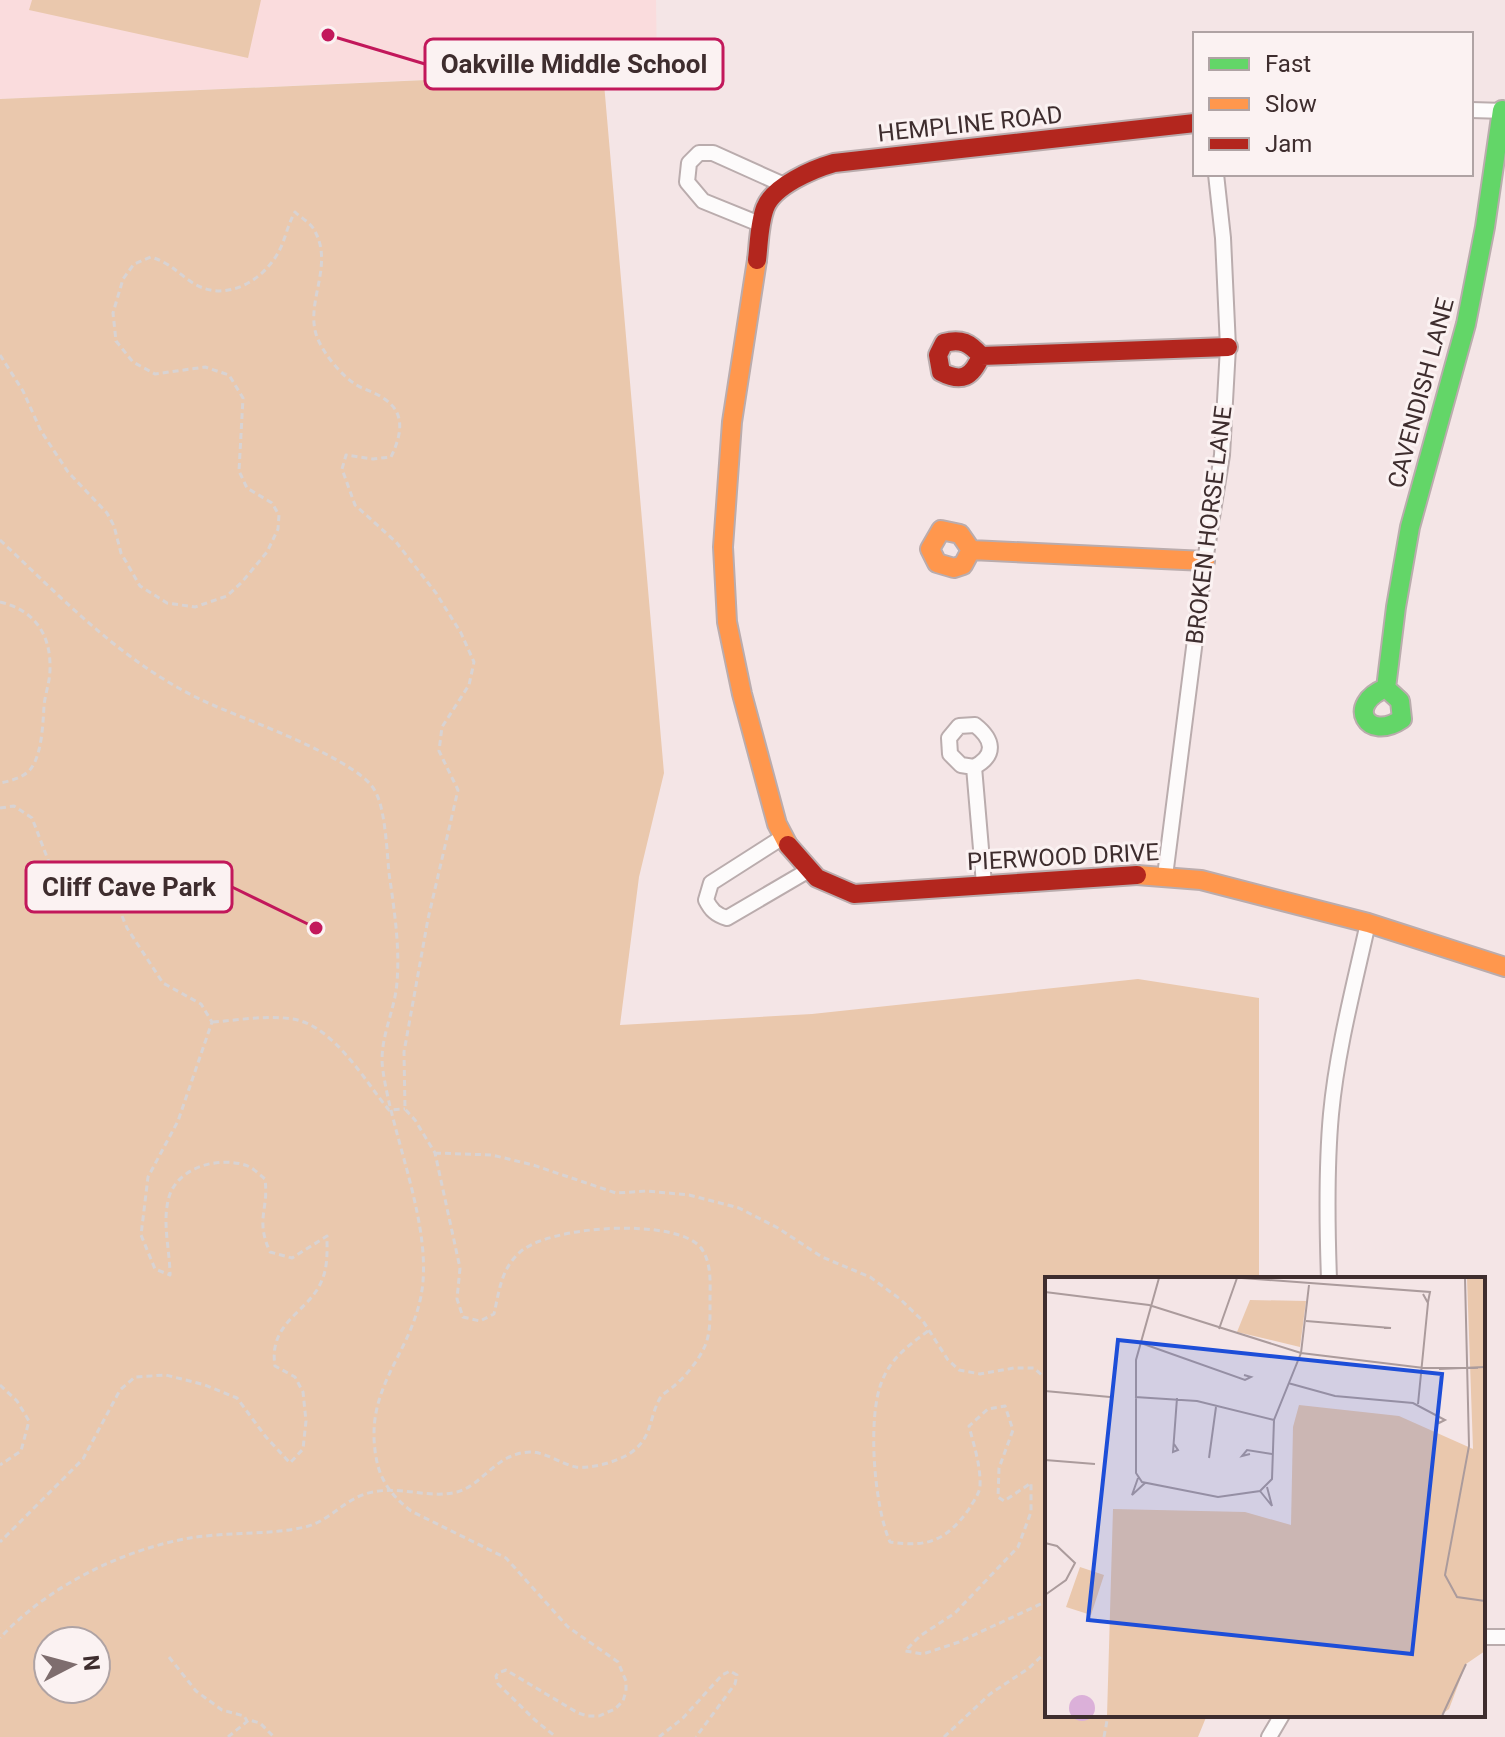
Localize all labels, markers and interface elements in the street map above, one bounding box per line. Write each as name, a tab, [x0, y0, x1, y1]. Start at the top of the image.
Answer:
legend	[1193, 32, 1473, 176]
callout: Oakville Middle School	[425, 39, 723, 89]
text: Oakville Middle School	[441, 49, 707, 79]
text: Fast	[1265, 50, 1311, 78]
text: Slow	[1265, 90, 1317, 118]
street label: HEMPLINE ROAD	[876, 100, 1064, 148]
text: Jam	[1265, 130, 1312, 158]
street label: CAVENDISH LANE	[1382, 295, 1460, 491]
street label: BROKEN HORSE LANE	[1180, 404, 1238, 646]
street label: PIERWOOD DRIVE	[966, 838, 1160, 876]
callout: Cliff Cave Park	[26, 862, 232, 912]
text: Cliff Cave Park	[42, 872, 217, 902]
inset map	[1045, 1277, 1485, 1717]
north arrow	[32, 1625, 112, 1705]
text: N	[78, 1654, 105, 1672]

